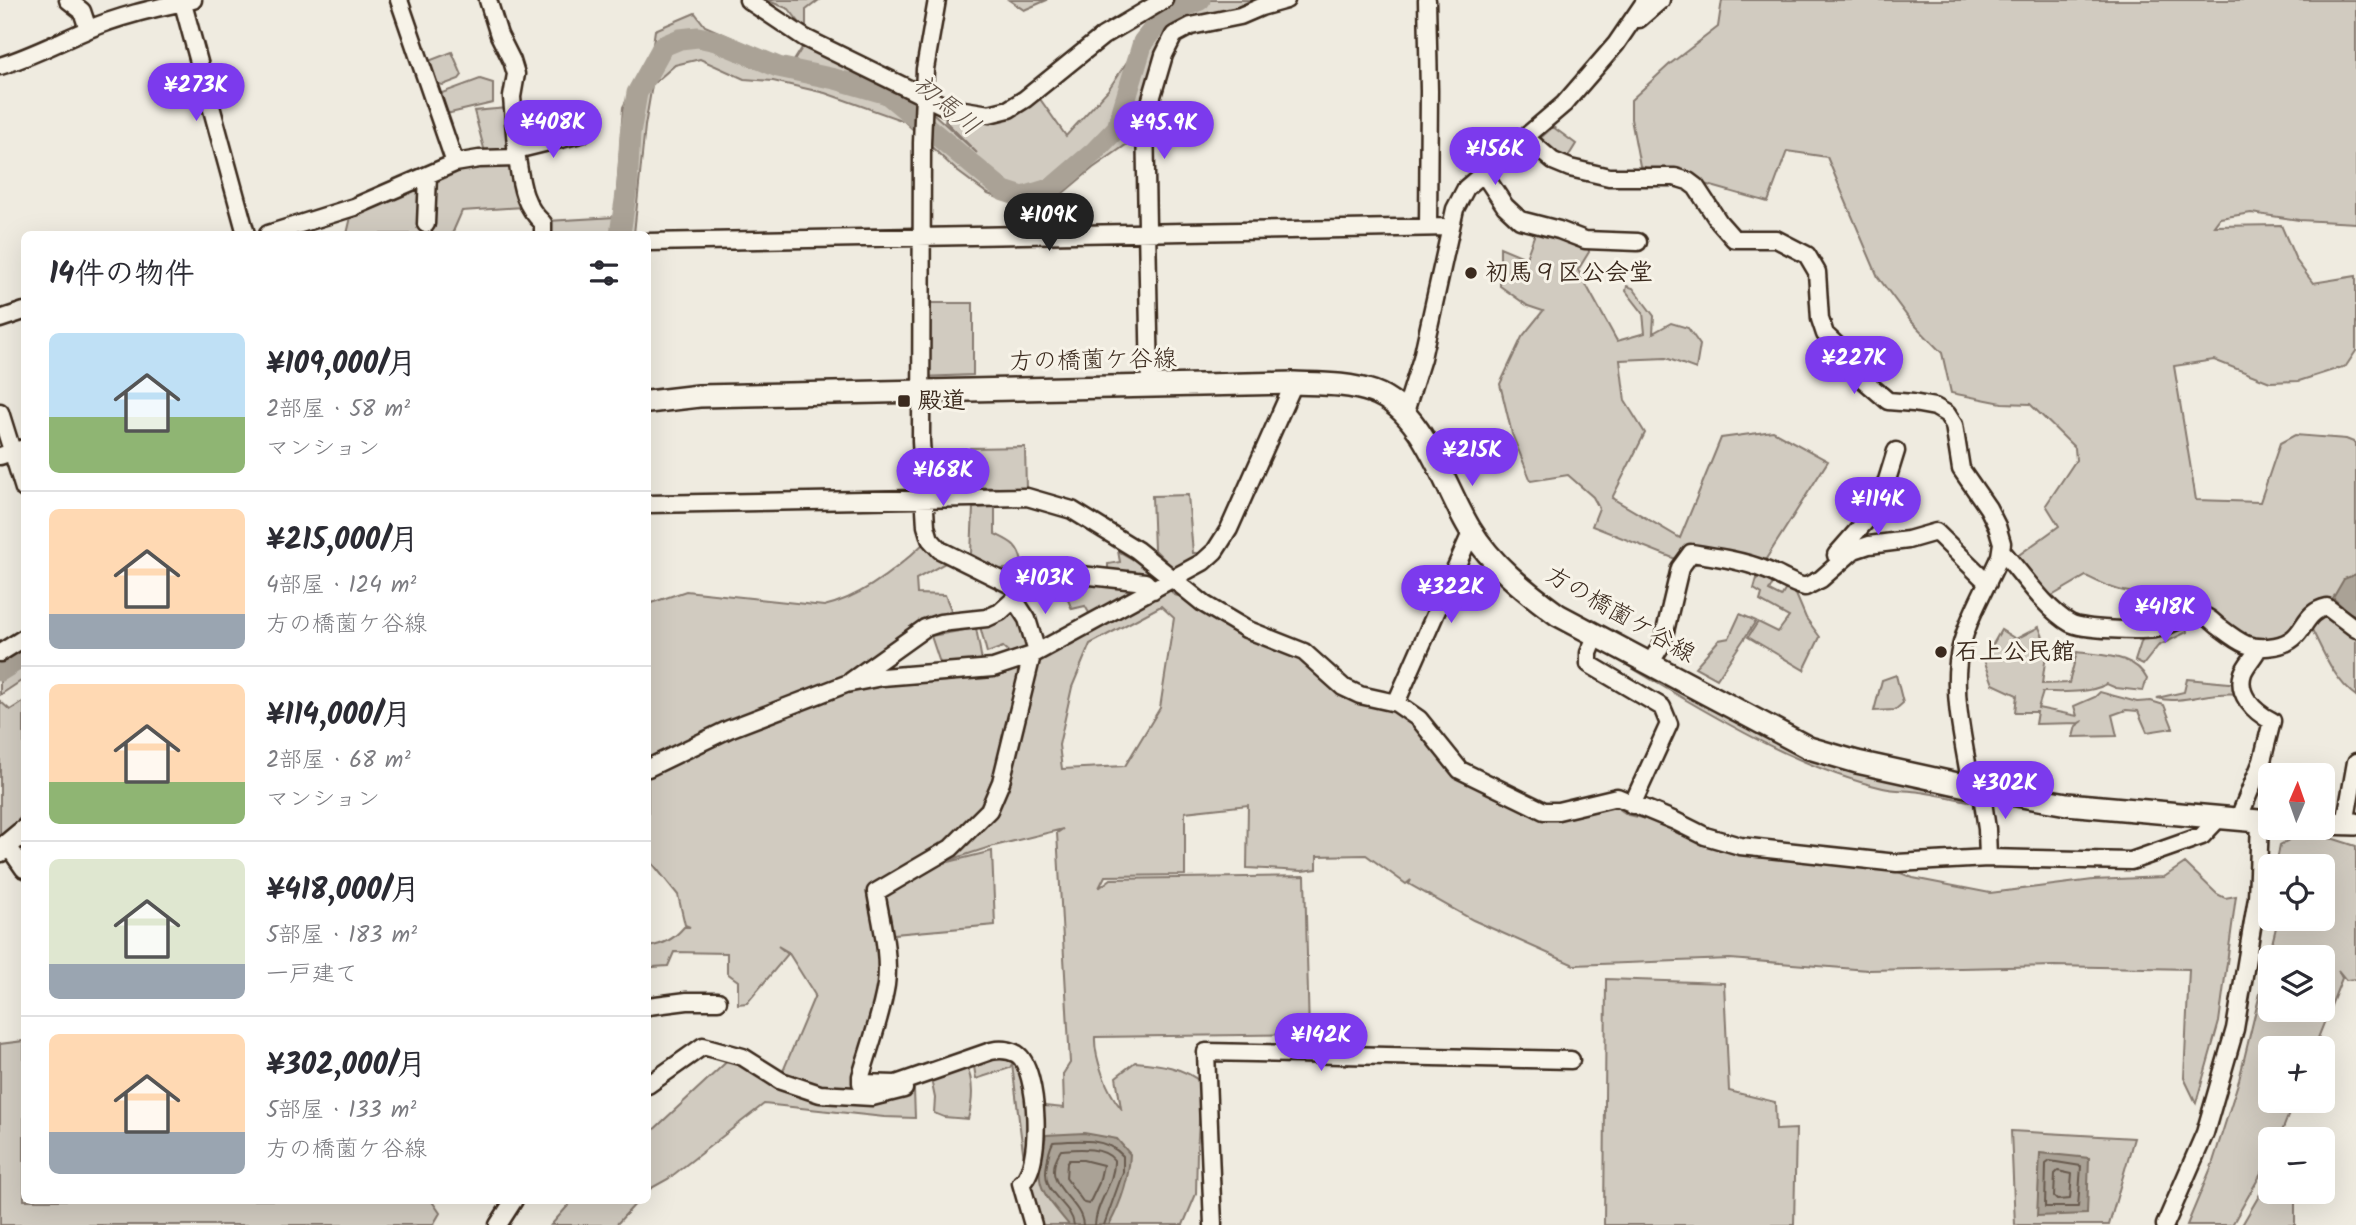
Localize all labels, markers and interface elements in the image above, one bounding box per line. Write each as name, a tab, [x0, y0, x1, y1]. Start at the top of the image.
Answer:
pin: ¥273K	[147, 64, 245, 123]
water label: 初馬川	[903, 65, 989, 147]
text: ¥273K	[164, 68, 228, 104]
pin: ¥408K	[504, 100, 602, 160]
pin: ¥95.9K	[1107, 102, 1221, 161]
text: ¥408K	[520, 105, 586, 141]
text: ¥95.9K	[1130, 106, 1198, 142]
pin: ¥156K	[1446, 128, 1544, 187]
text: ¥156K	[1465, 132, 1525, 168]
pin: ¥109K	[1000, 194, 1098, 253]
text: ¥109K	[1020, 198, 1078, 234]
text: 14件の物件	[49, 251, 194, 299]
icon: filters	[585, 254, 623, 292]
place label: 初馬９区公会堂	[1485, 254, 1653, 293]
marker: 初馬９区公会堂	[1463, 265, 1479, 281]
pin: ¥227K	[1805, 336, 1903, 396]
street label: 方の橋薗ケ谷線	[1009, 340, 1177, 382]
text: ¥109,000/月	[266, 341, 417, 389]
text: ¥227K	[1821, 341, 1887, 377]
icon: home	[105, 361, 189, 445]
place label: 殿道	[918, 382, 966, 421]
text: 2部屋 · 58 m²	[266, 392, 410, 428]
marker: 殿道	[896, 393, 912, 409]
pin: ¥215K	[1423, 428, 1521, 488]
text: マンション	[266, 431, 380, 467]
text: ¥215K	[1442, 433, 1502, 469]
pin: ¥168K	[894, 448, 992, 508]
text: ¥168K	[913, 453, 973, 489]
pin: ¥114K	[1829, 477, 1927, 537]
text: ¥114K	[1851, 482, 1905, 518]
text: ¥215,000/月	[266, 517, 419, 565]
icon: home	[105, 537, 189, 621]
pin: ¥103K	[996, 556, 1094, 616]
street label: 方の橋薗ケ谷線	[1538, 556, 1702, 674]
text: ¥103K	[1015, 561, 1075, 597]
pin: ¥322K	[1402, 566, 1500, 625]
text: 4部屋 · 124 m²	[266, 568, 416, 604]
text: ¥322K	[1417, 570, 1485, 606]
pin: ¥418K	[2116, 586, 2214, 645]
text: ¥418K	[2134, 590, 2196, 626]
text: 方の橋薗ケ谷線	[266, 607, 427, 643]
place label: 石上公民館	[1955, 633, 2075, 672]
marker: 石上公民館	[1933, 644, 1949, 660]
text: ¥114,000/月	[266, 692, 411, 740]
icon: home	[105, 712, 189, 796]
text: 2部屋 · 68 m²	[266, 743, 411, 779]
pin: ¥302K	[1956, 762, 2054, 821]
north arrow	[2258, 763, 2334, 840]
map controls	[2258, 763, 2335, 1204]
text: ¥302K	[1972, 766, 2038, 802]
text: マンション	[266, 782, 380, 818]
button: locate	[2258, 854, 2335, 931]
text: ¥418,000/月	[266, 867, 420, 915]
icon: home	[105, 887, 189, 971]
text: 5部屋 · 183 m²	[266, 918, 417, 954]
button: layers	[2258, 945, 2335, 1022]
text: 一戸建て	[266, 957, 358, 993]
pin: ¥142K	[1272, 1014, 1370, 1073]
text: ¥142K	[1291, 1018, 1351, 1054]
button: +	[2258, 1036, 2335, 1113]
text: ¥302,000/月	[266, 1042, 426, 1090]
icon: home	[105, 1062, 189, 1146]
text: 5部屋 · 133 m²	[266, 1093, 416, 1129]
button: −	[2258, 1127, 2335, 1204]
text: 方の橋薗ケ谷線	[266, 1132, 427, 1168]

